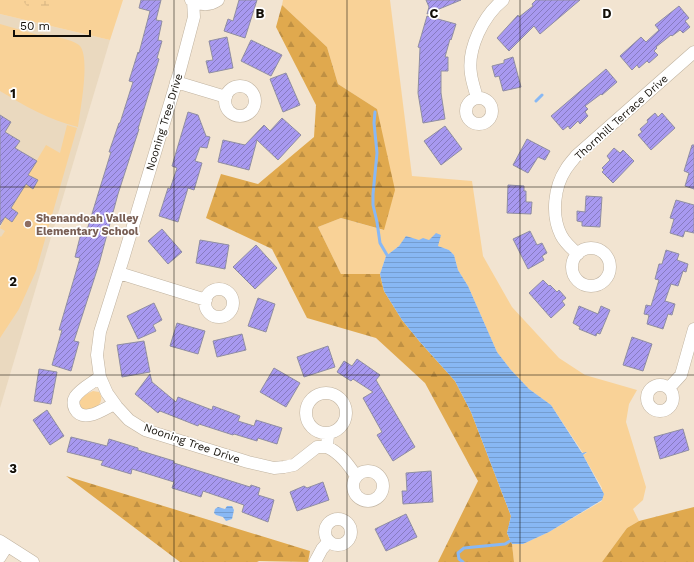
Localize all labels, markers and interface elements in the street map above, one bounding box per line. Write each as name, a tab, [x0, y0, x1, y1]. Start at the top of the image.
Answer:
text: B	[256, 6, 265, 21]
text: C	[430, 6, 439, 21]
text: D	[602, 6, 612, 21]
scale bar	[14, 12, 90, 38]
text: 50 m	[20, 19, 50, 33]
street label: Nooning Tree Drive	[143, 72, 185, 172]
street label: Thornhill Terrace Drive	[572, 72, 671, 163]
text: 1	[10, 86, 16, 101]
place label: Shenandoah Valley Elementary School	[36, 212, 139, 238]
marker: Shenandoah Valley Elementary School	[23, 219, 33, 229]
text: 2	[9, 274, 17, 289]
street label: Nooning Tree Drive	[142, 421, 242, 466]
text: 3	[9, 461, 17, 476]

